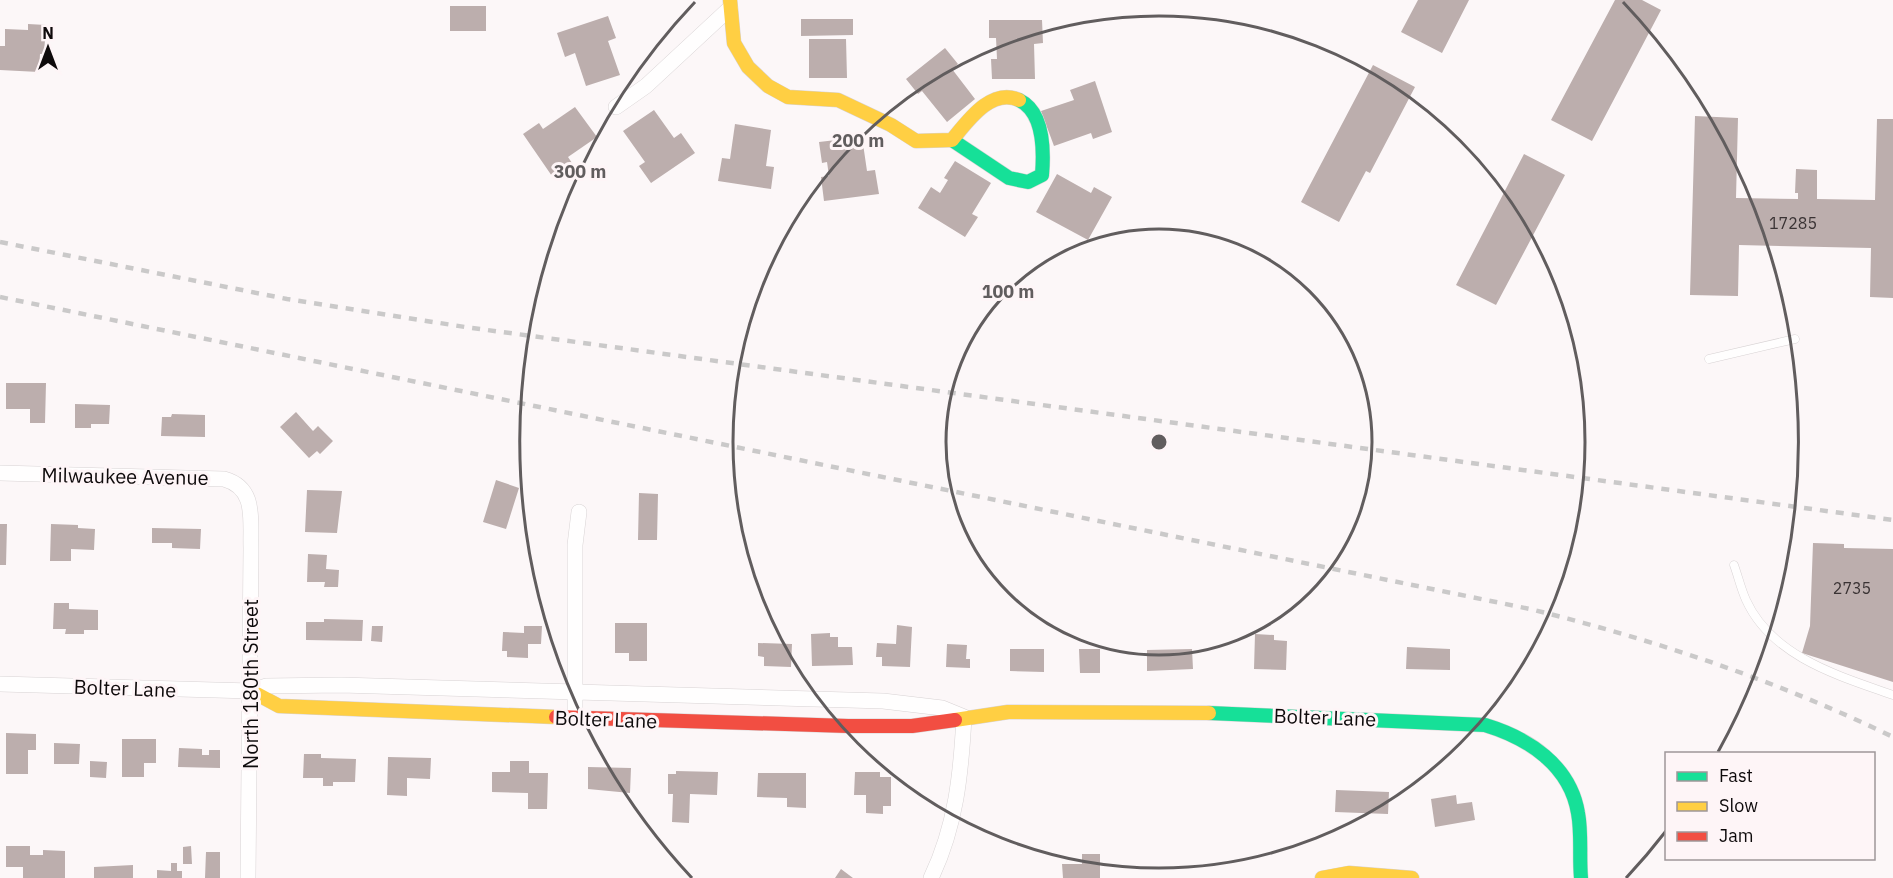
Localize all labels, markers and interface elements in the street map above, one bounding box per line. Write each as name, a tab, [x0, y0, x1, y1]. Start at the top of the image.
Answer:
north arrow	[18, 18, 78, 78]
text: N	[42, 23, 54, 43]
text: 200 m	[832, 129, 884, 152]
text: 300 m	[554, 160, 606, 183]
house number: 17285	[1769, 213, 1817, 233]
text: 100 m	[982, 280, 1034, 303]
centre of rings	[1149, 432, 1169, 452]
street label: Milwaukee Avenue	[41, 461, 209, 491]
house number: 2735	[1833, 578, 1871, 598]
street label: North 180th Street	[237, 599, 264, 769]
street label: Bolter Lane	[73, 673, 177, 703]
street label: Bolter Lane	[1273, 702, 1377, 732]
street label: Bolter Lane	[554, 704, 658, 734]
legend	[1665, 752, 1875, 860]
text: Fast	[1719, 764, 1753, 787]
text: Slow	[1719, 794, 1758, 817]
text: Jam	[1719, 824, 1754, 847]

